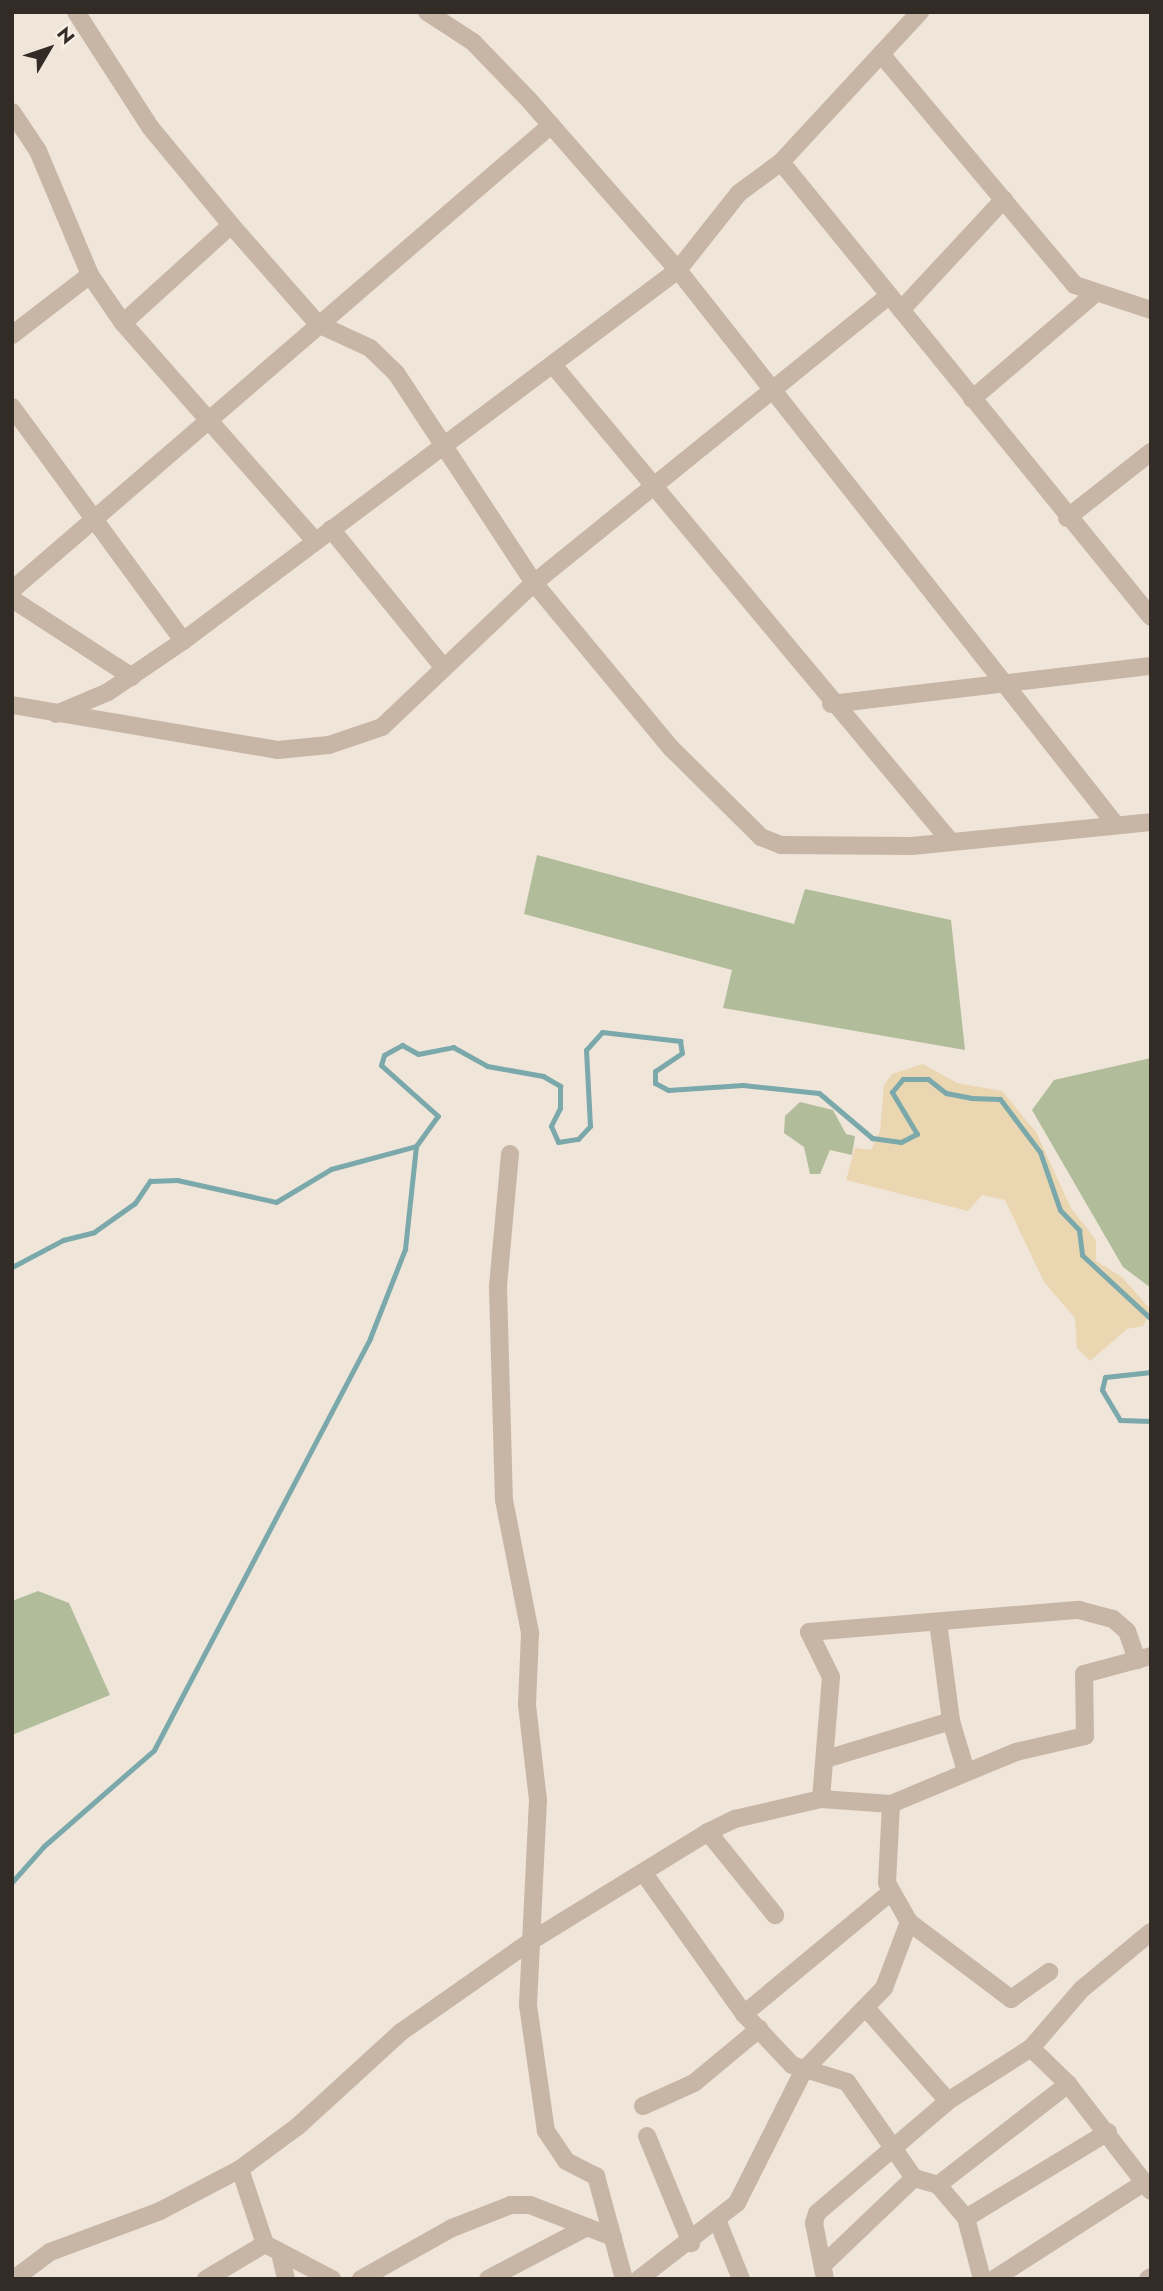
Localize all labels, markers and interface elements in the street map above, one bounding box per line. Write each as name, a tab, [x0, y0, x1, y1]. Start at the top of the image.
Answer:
north arrow	[14, 14, 84, 84]
text: N	[50, 21, 81, 50]

